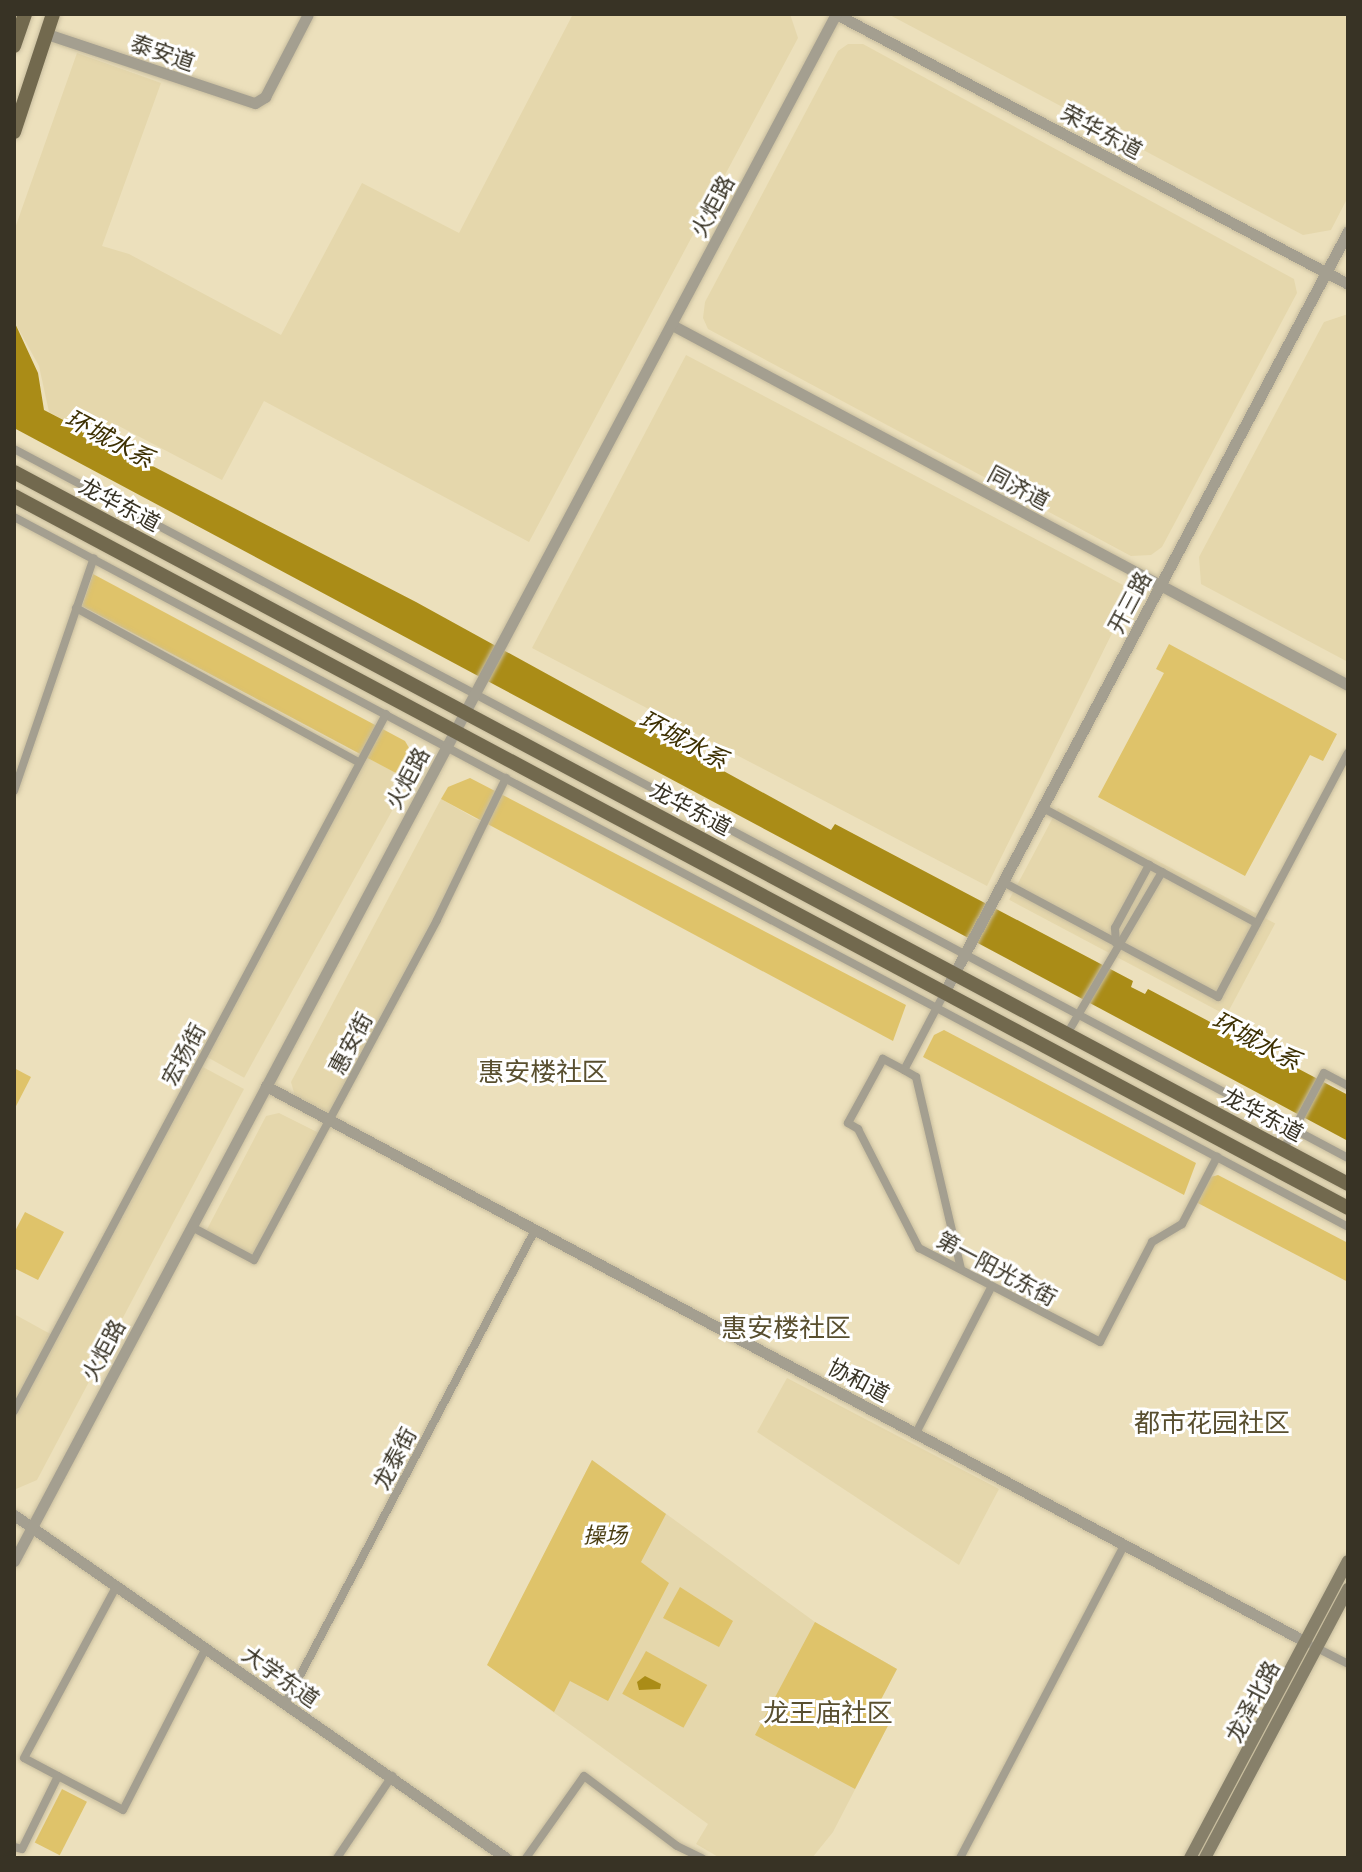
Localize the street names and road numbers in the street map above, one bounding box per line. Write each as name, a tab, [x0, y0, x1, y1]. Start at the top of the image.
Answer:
street label: 泰安道	[128, 29, 198, 75]
street label: 荣华东道	[1057, 99, 1147, 163]
street label: 火炬路	[685, 171, 739, 241]
street label: 同济道	[984, 460, 1054, 514]
street label: 龙华东道	[75, 472, 165, 536]
street label: 开三路	[1102, 567, 1156, 637]
street label: 火炬路	[380, 743, 434, 813]
street label: 龙华东道	[646, 776, 736, 840]
street label: 惠安街	[323, 1008, 377, 1078]
street label: 宏扬街	[156, 1019, 210, 1089]
street label: 龙华东道	[1218, 1082, 1308, 1146]
street label: 第一阳光东街	[933, 1225, 1061, 1311]
street label: 火炬路	[76, 1315, 130, 1385]
street label: 协和道	[824, 1353, 894, 1407]
street label: 龙泰街	[367, 1423, 421, 1493]
street label: 大学东道	[237, 1640, 325, 1712]
street label: 龙泽北路	[1220, 1656, 1284, 1746]

